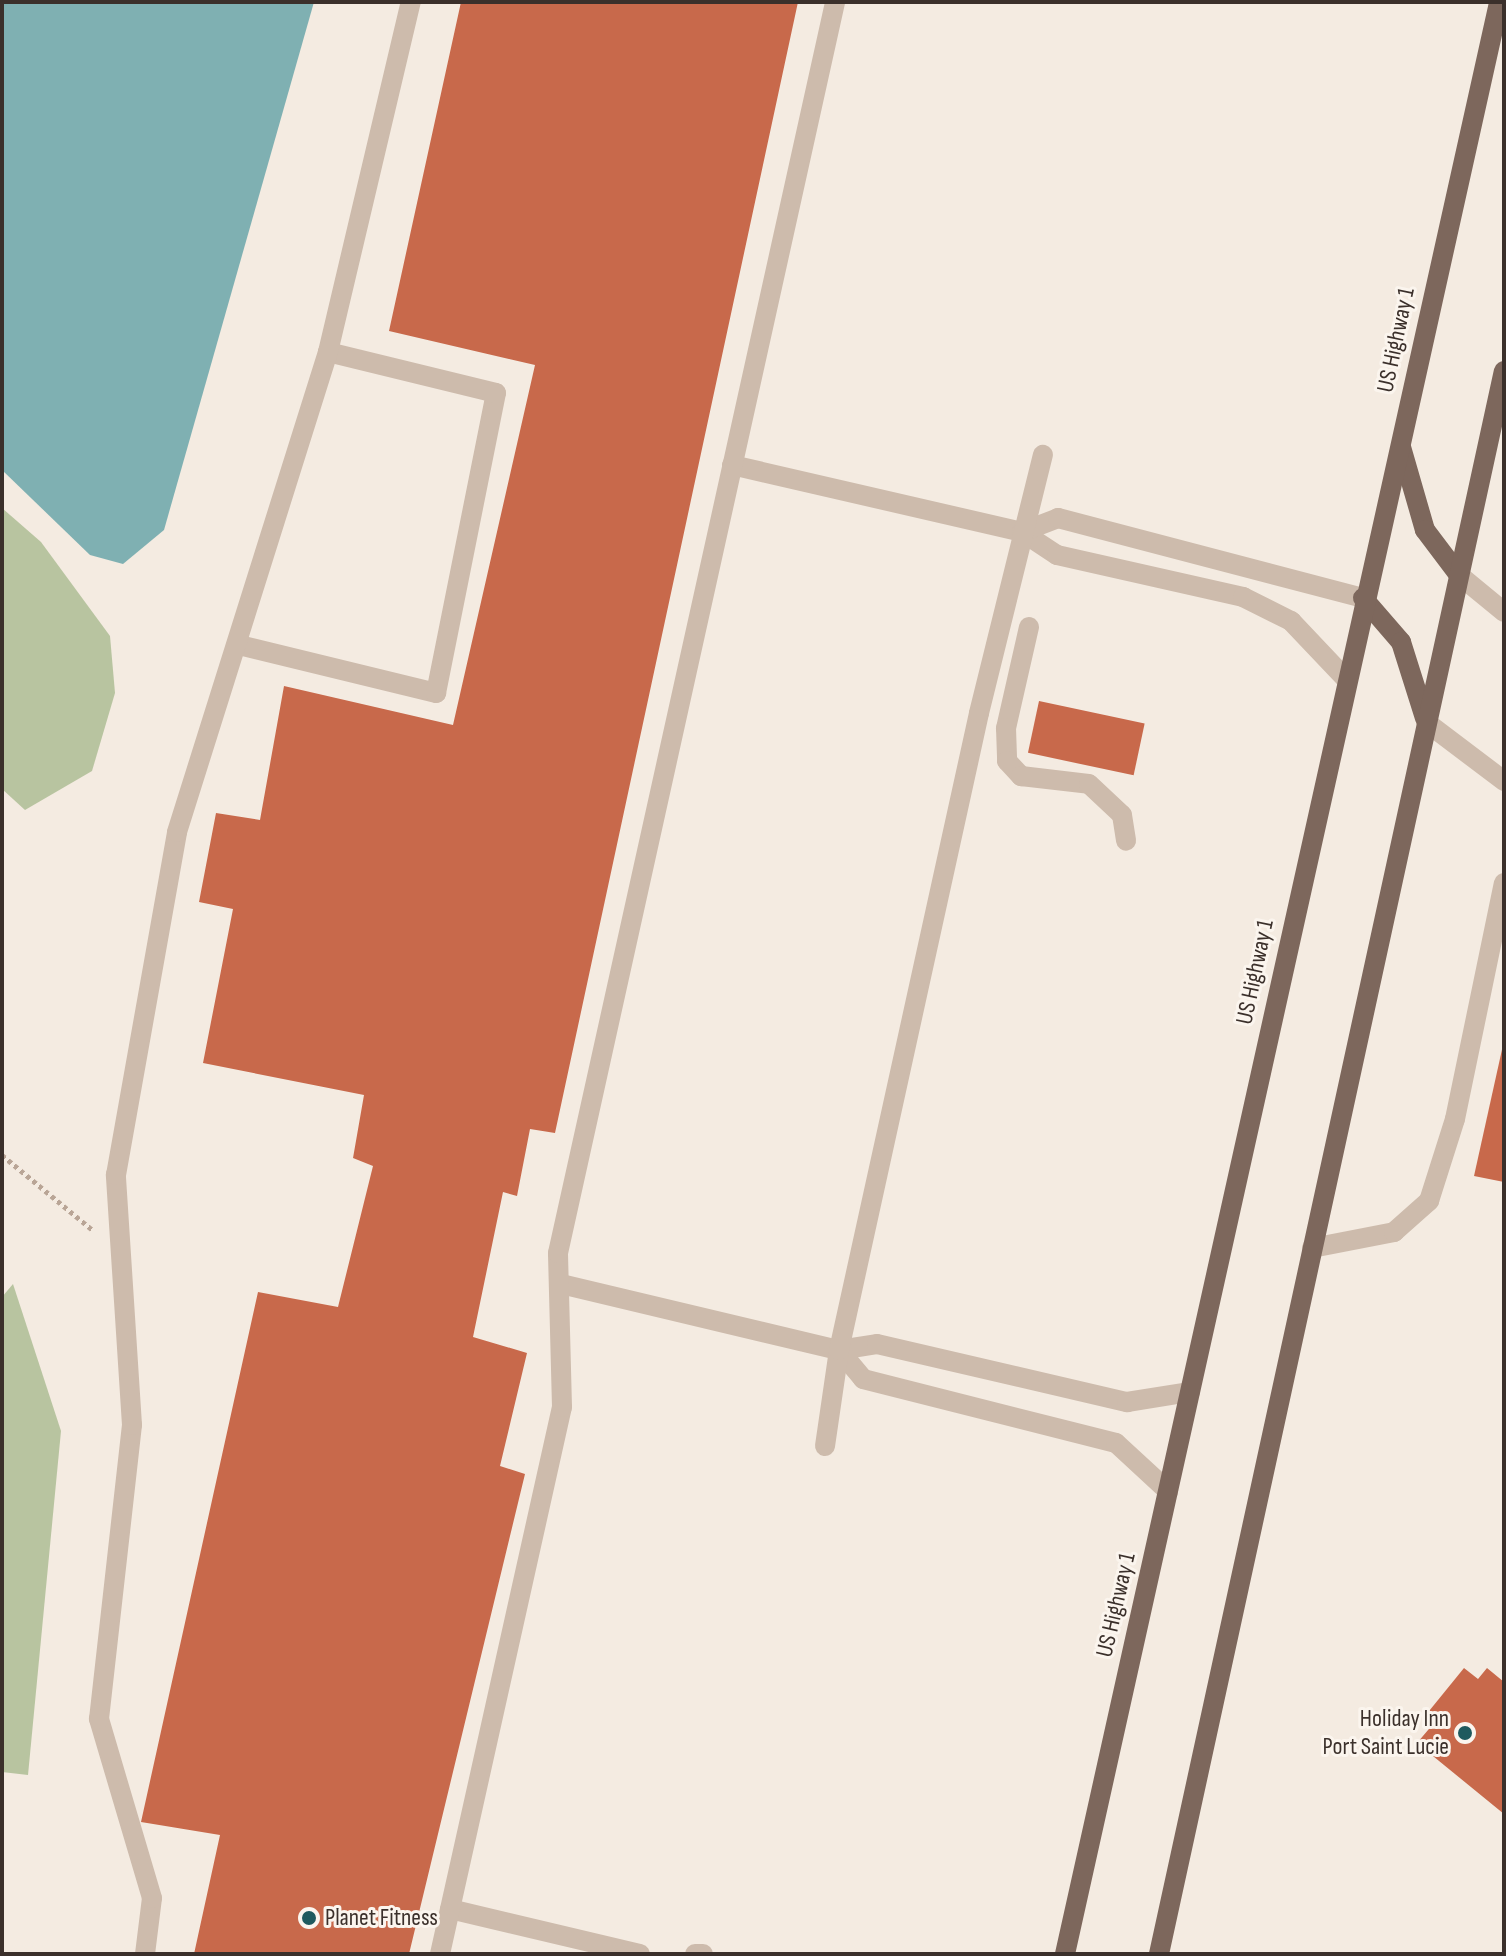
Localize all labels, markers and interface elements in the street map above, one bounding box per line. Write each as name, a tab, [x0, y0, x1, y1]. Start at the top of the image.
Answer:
street label: US Highway 1	[1371, 285, 1421, 395]
street label: US Highway 1	[1230, 917, 1280, 1027]
street label: US Highway 1	[1090, 1550, 1142, 1660]
place label: Holiday Inn Port Saint Lucie	[1322, 1705, 1449, 1761]
marker: Holiday Inn Port Saint Lucie	[1456, 1724, 1474, 1742]
place label: Planet Fitness	[325, 1904, 438, 1932]
marker: Planet Fitness	[300, 1909, 318, 1927]

